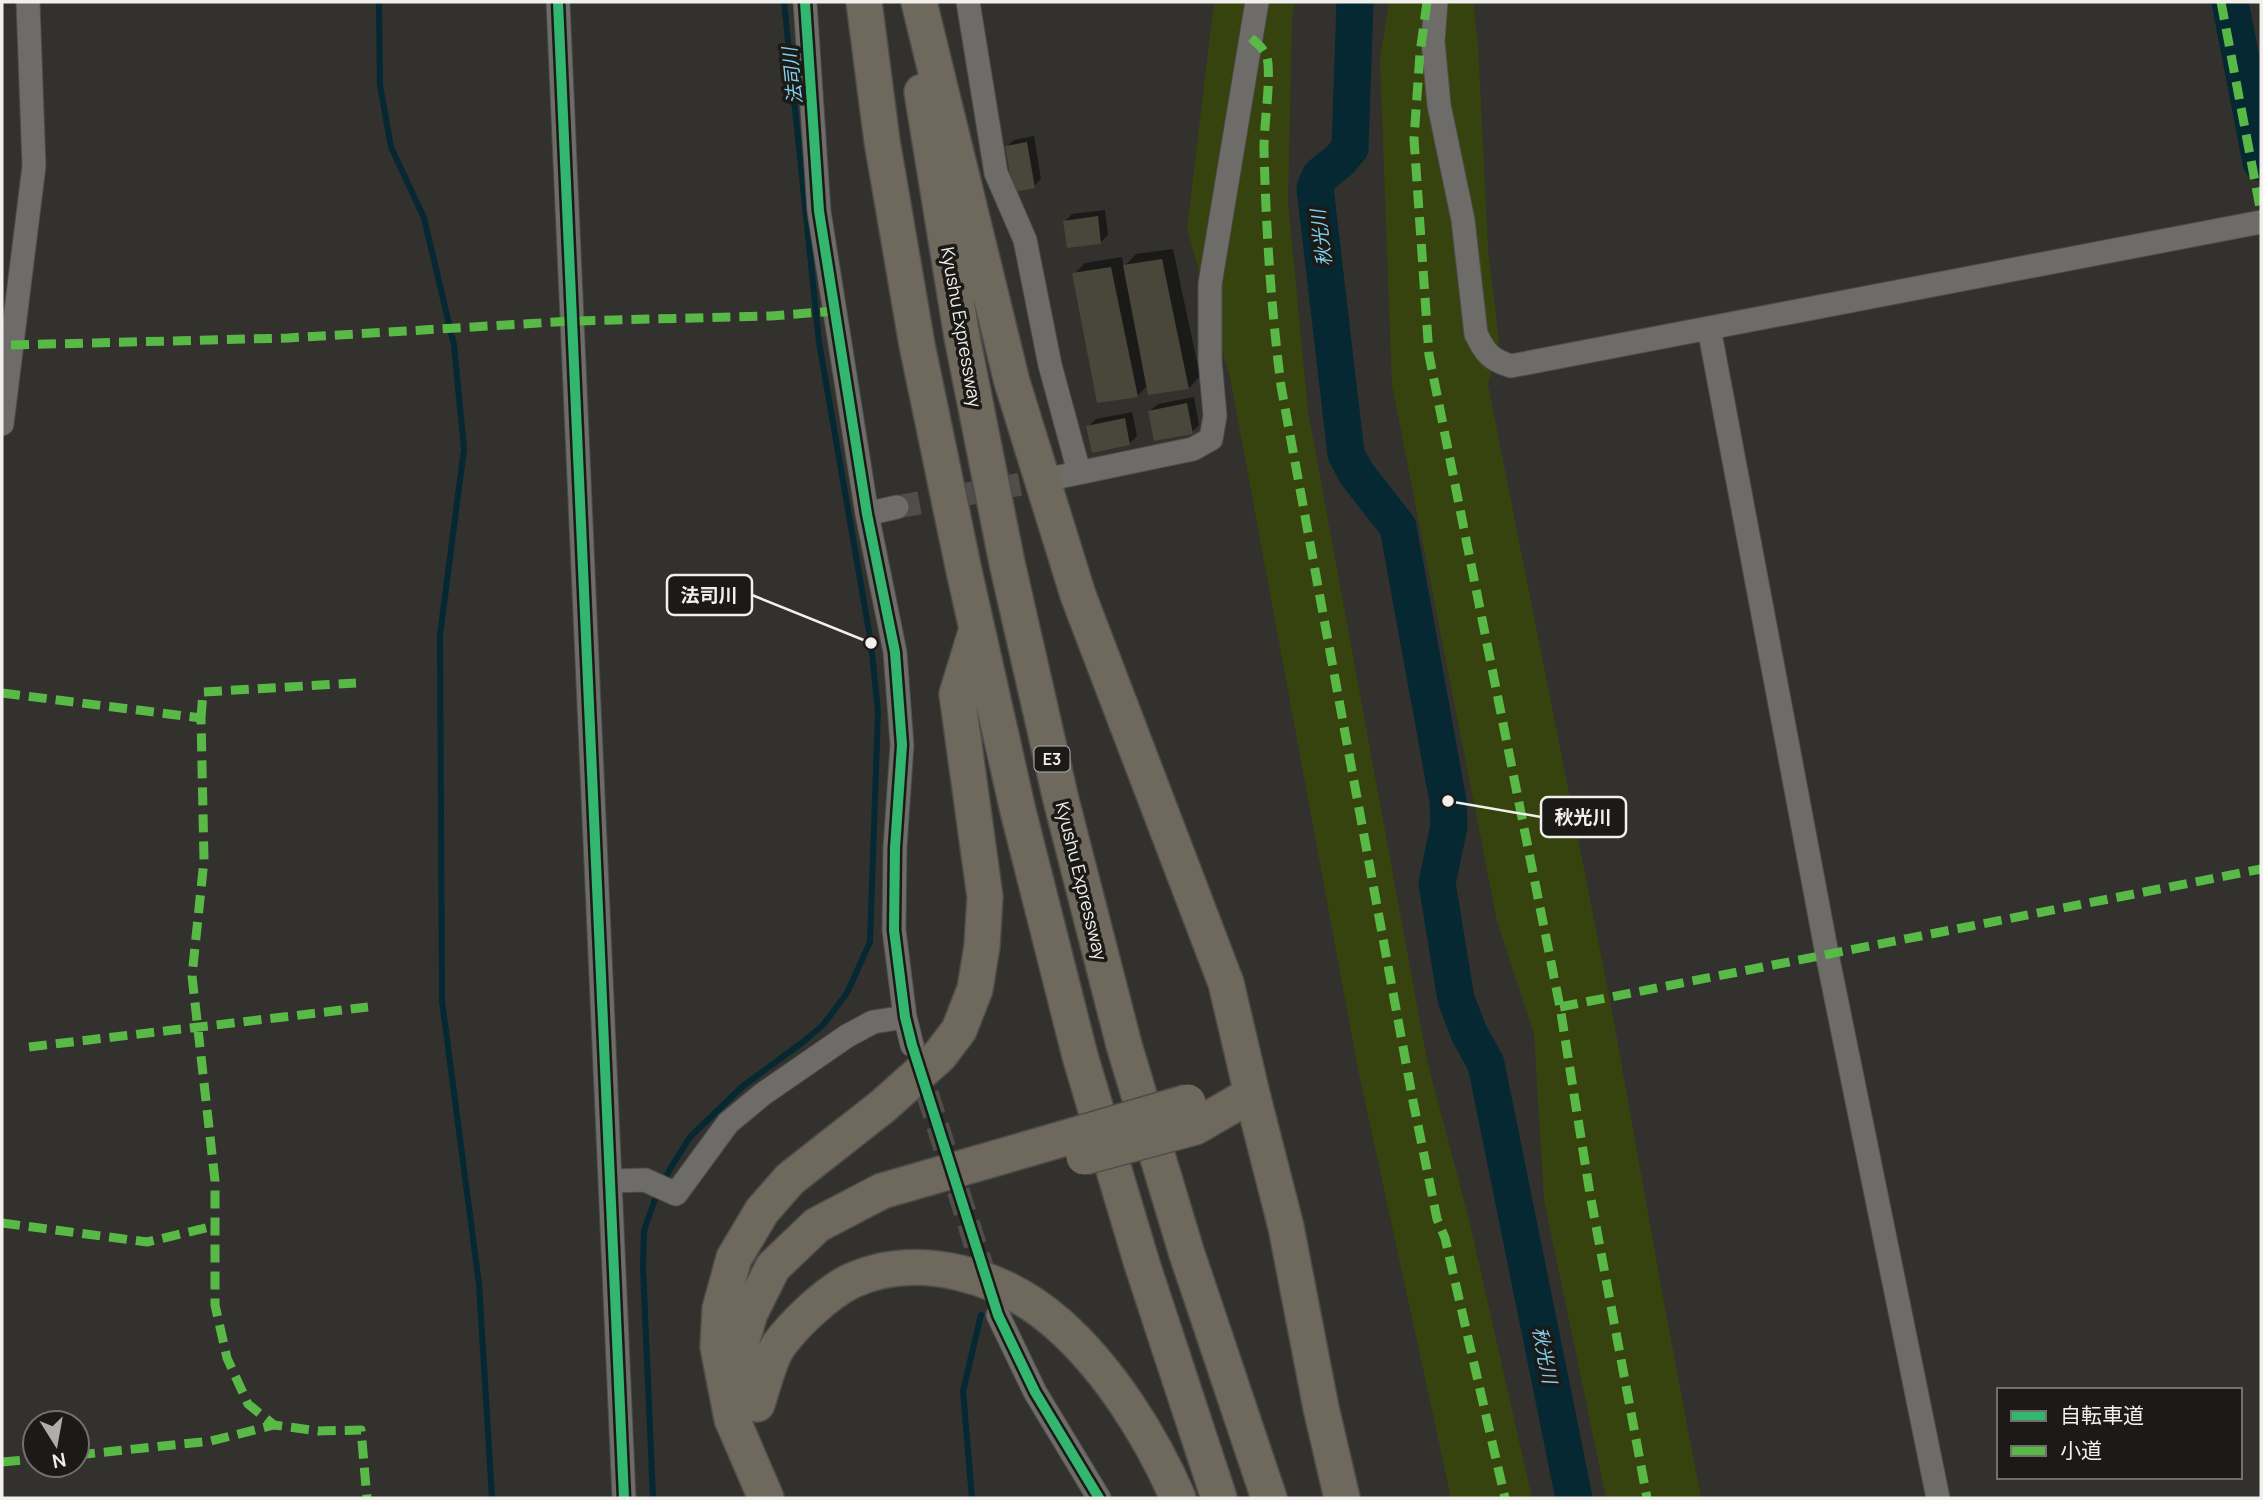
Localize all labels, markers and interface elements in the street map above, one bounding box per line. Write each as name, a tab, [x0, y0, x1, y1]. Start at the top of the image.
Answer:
water label: 法司川	[776, 44, 808, 106]
water label: 秋光川	[1304, 206, 1337, 268]
street label: Kyushu Expressway	[936, 245, 988, 410]
callout: 法司川	[667, 575, 752, 615]
text: 法司川	[680, 582, 738, 608]
road number: E3	[1034, 746, 1070, 772]
callout: 秋光川	[1541, 797, 1626, 837]
street label: Kyushu Expressway	[1051, 799, 1113, 963]
text: 秋光川	[1554, 804, 1612, 830]
water label: 秋光川	[1527, 1325, 1564, 1387]
legend	[1997, 1388, 2242, 1479]
text: 自転車道	[2060, 1401, 2144, 1429]
north arrow	[21, 1409, 91, 1479]
text: 小道	[2060, 1436, 2102, 1464]
text: N	[50, 1447, 68, 1475]

